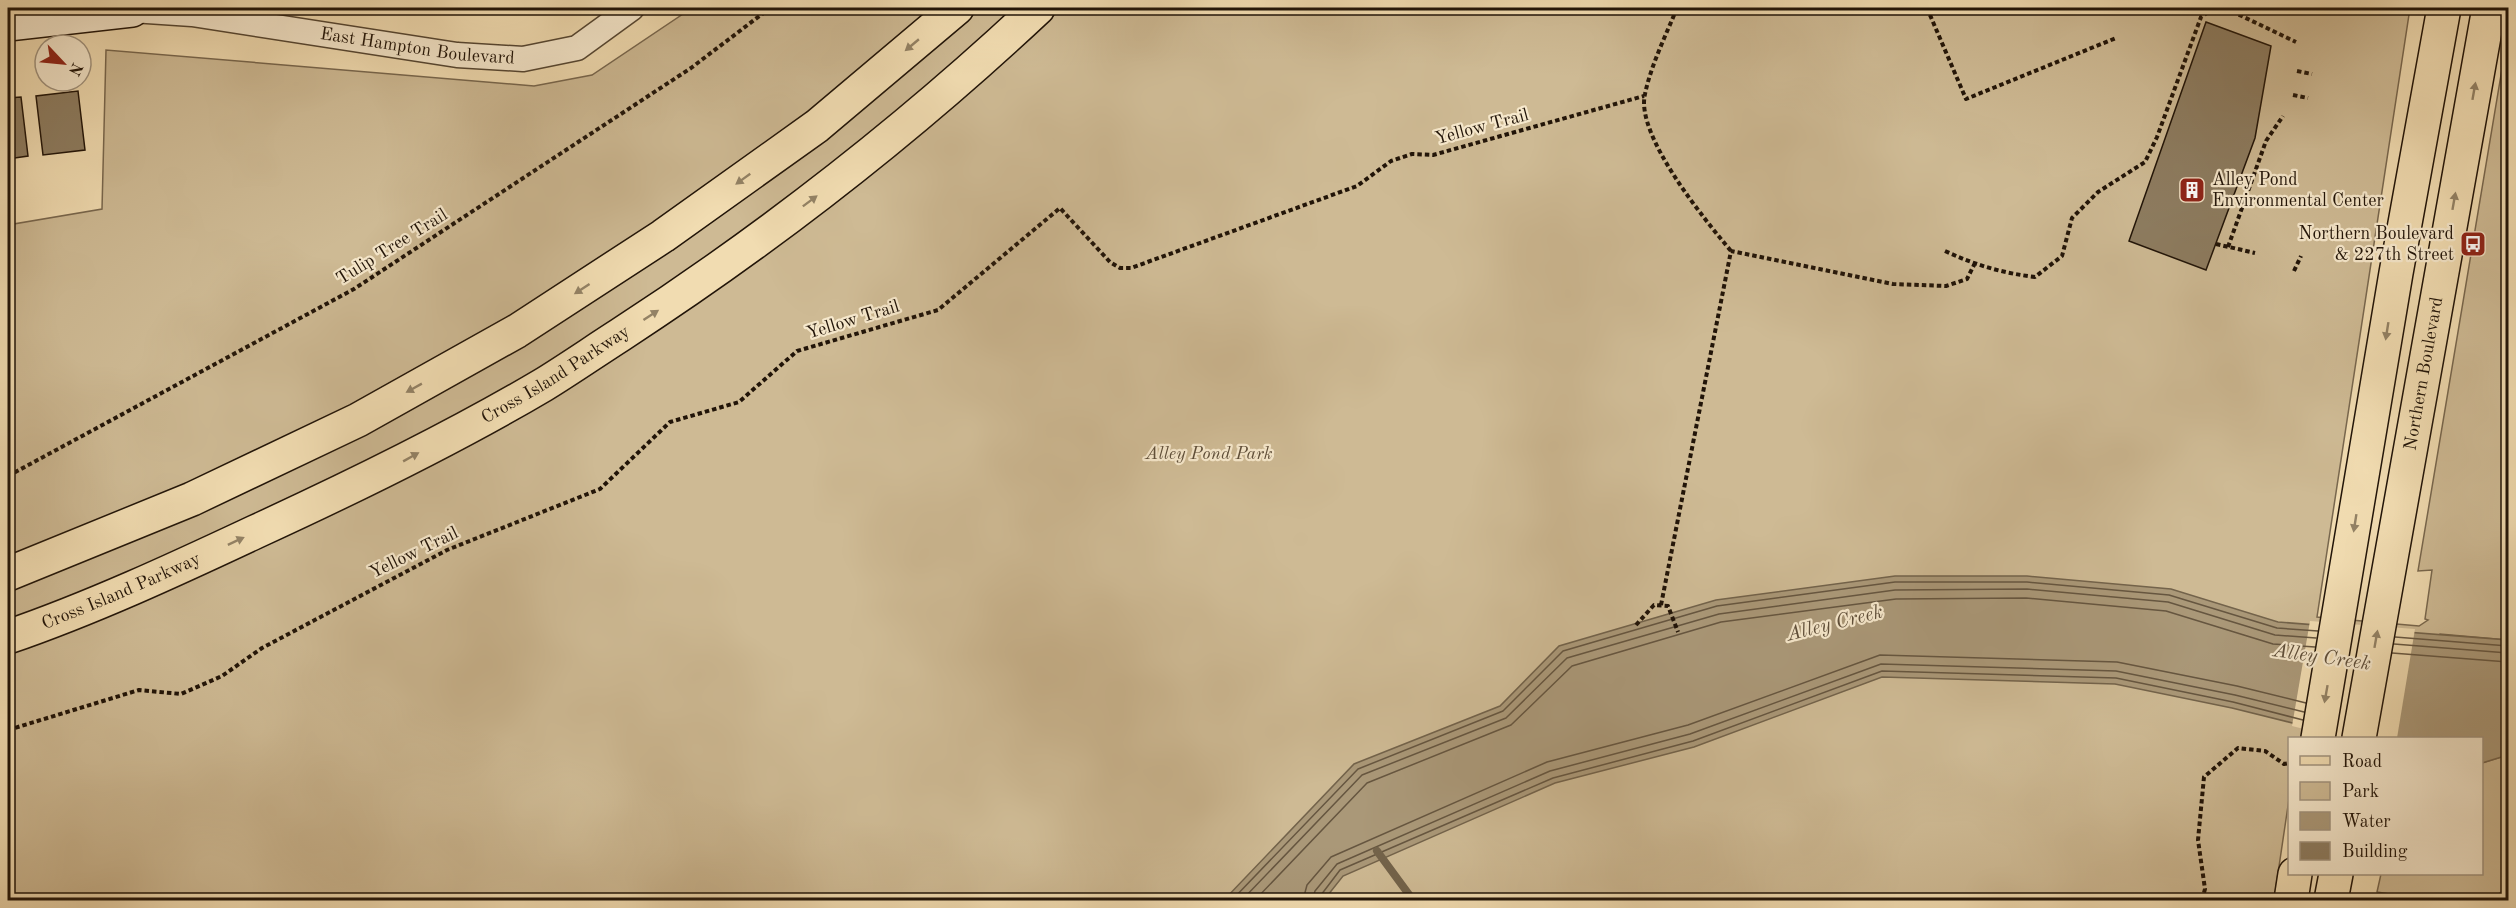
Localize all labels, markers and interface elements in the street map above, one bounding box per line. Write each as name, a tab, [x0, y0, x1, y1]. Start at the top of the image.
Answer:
street label: East Hampton Boulevard	[319, 25, 515, 67]
north arrow	[33, 33, 93, 93]
one-way arrow	[905, 38, 920, 51]
text: N	[64, 60, 85, 78]
one-way arrow	[2470, 82, 2479, 101]
street label: Yellow Trail	[1433, 106, 1531, 148]
place label: Alley Pond Environmental Center	[2212, 171, 2385, 210]
one-way arrow	[735, 173, 751, 185]
building icon: Alley Pond Environmental Center	[2177, 175, 2207, 205]
one-way arrow	[2450, 192, 2459, 211]
one-way arrow	[802, 196, 817, 208]
street label: Tulip Tree Trail	[333, 206, 451, 288]
place label: Northern Boulevard & 227th Street	[2299, 225, 2454, 264]
bus stop icon: Northern Boulevard & 227th Street	[2458, 229, 2488, 259]
one-way arrow	[574, 283, 590, 294]
street label: Northern Boulevard	[2401, 296, 2446, 452]
street label: Yellow Trail	[804, 297, 902, 343]
one-way arrow	[643, 309, 659, 320]
one-way arrow	[2382, 321, 2391, 340]
street label: Cross Island Parkway	[478, 322, 633, 427]
one-way arrow	[405, 383, 422, 393]
park label: Alley Pond Park	[1144, 445, 1273, 463]
one-way arrow	[403, 452, 420, 462]
one-way arrow	[2350, 514, 2359, 533]
street label: Yellow Trail	[367, 524, 461, 582]
one-way arrow	[227, 537, 244, 546]
street label: Cross Island Parkway	[39, 549, 204, 633]
water label: Alley Creek	[1784, 602, 1885, 646]
one-way arrow	[2372, 630, 2381, 649]
water label: Alley Creek	[2271, 641, 2372, 675]
one-way arrow	[2321, 684, 2330, 703]
legend	[2288, 737, 2483, 875]
text: Road	[2342, 753, 2382, 771]
text: Park	[2342, 783, 2379, 801]
text: Water	[2342, 813, 2391, 831]
text: Building	[2342, 843, 2408, 861]

